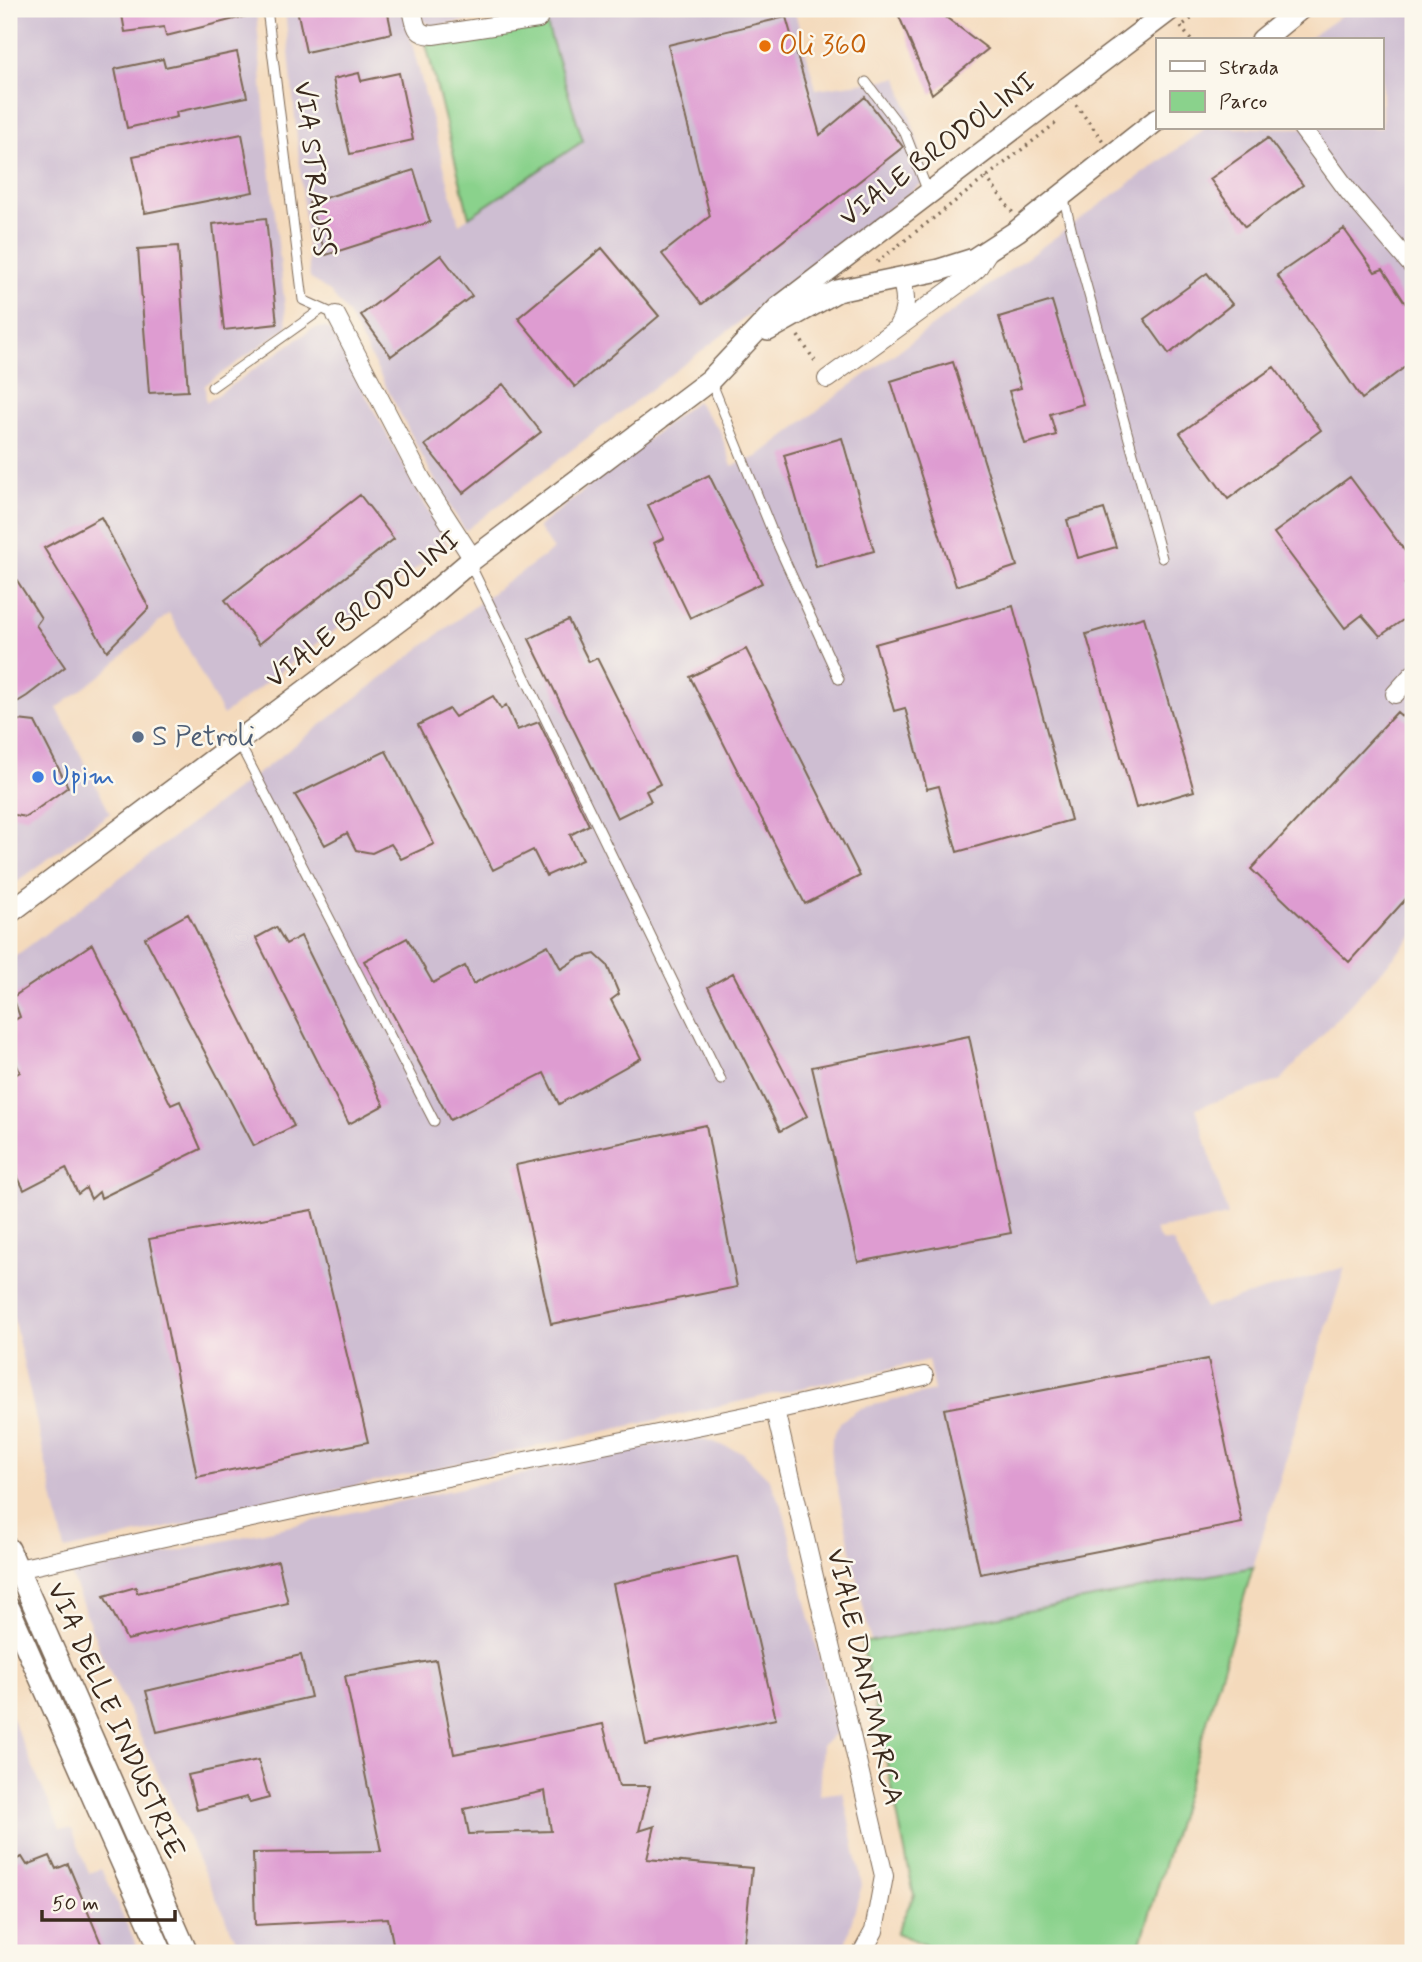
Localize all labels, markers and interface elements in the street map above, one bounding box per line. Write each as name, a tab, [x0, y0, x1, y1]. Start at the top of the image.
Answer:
place label: Oli 360	[779, 28, 867, 65]
marker: Oli 360	[757, 38, 773, 54]
legend	[1156, 38, 1384, 130]
text: Strada	[1219, 54, 1279, 82]
street label: VIALE BRODOLINI	[832, 64, 1044, 236]
street label: VIA STRAUSS	[284, 79, 342, 259]
text: Parco	[1219, 88, 1267, 116]
street label: VIALE BRODOLINI	[258, 522, 468, 698]
place label: S Petroli	[152, 719, 255, 756]
marker: S Petroli	[130, 729, 146, 745]
place label: Upim	[52, 759, 115, 796]
marker: Upim	[30, 769, 46, 785]
street label: VIALE DANIMARCA	[816, 1545, 912, 1809]
street label: VIA DELLE INDUSTRIE	[37, 1577, 193, 1865]
scale bar	[42, 1878, 175, 1922]
text: 50 m	[52, 1890, 99, 1918]

